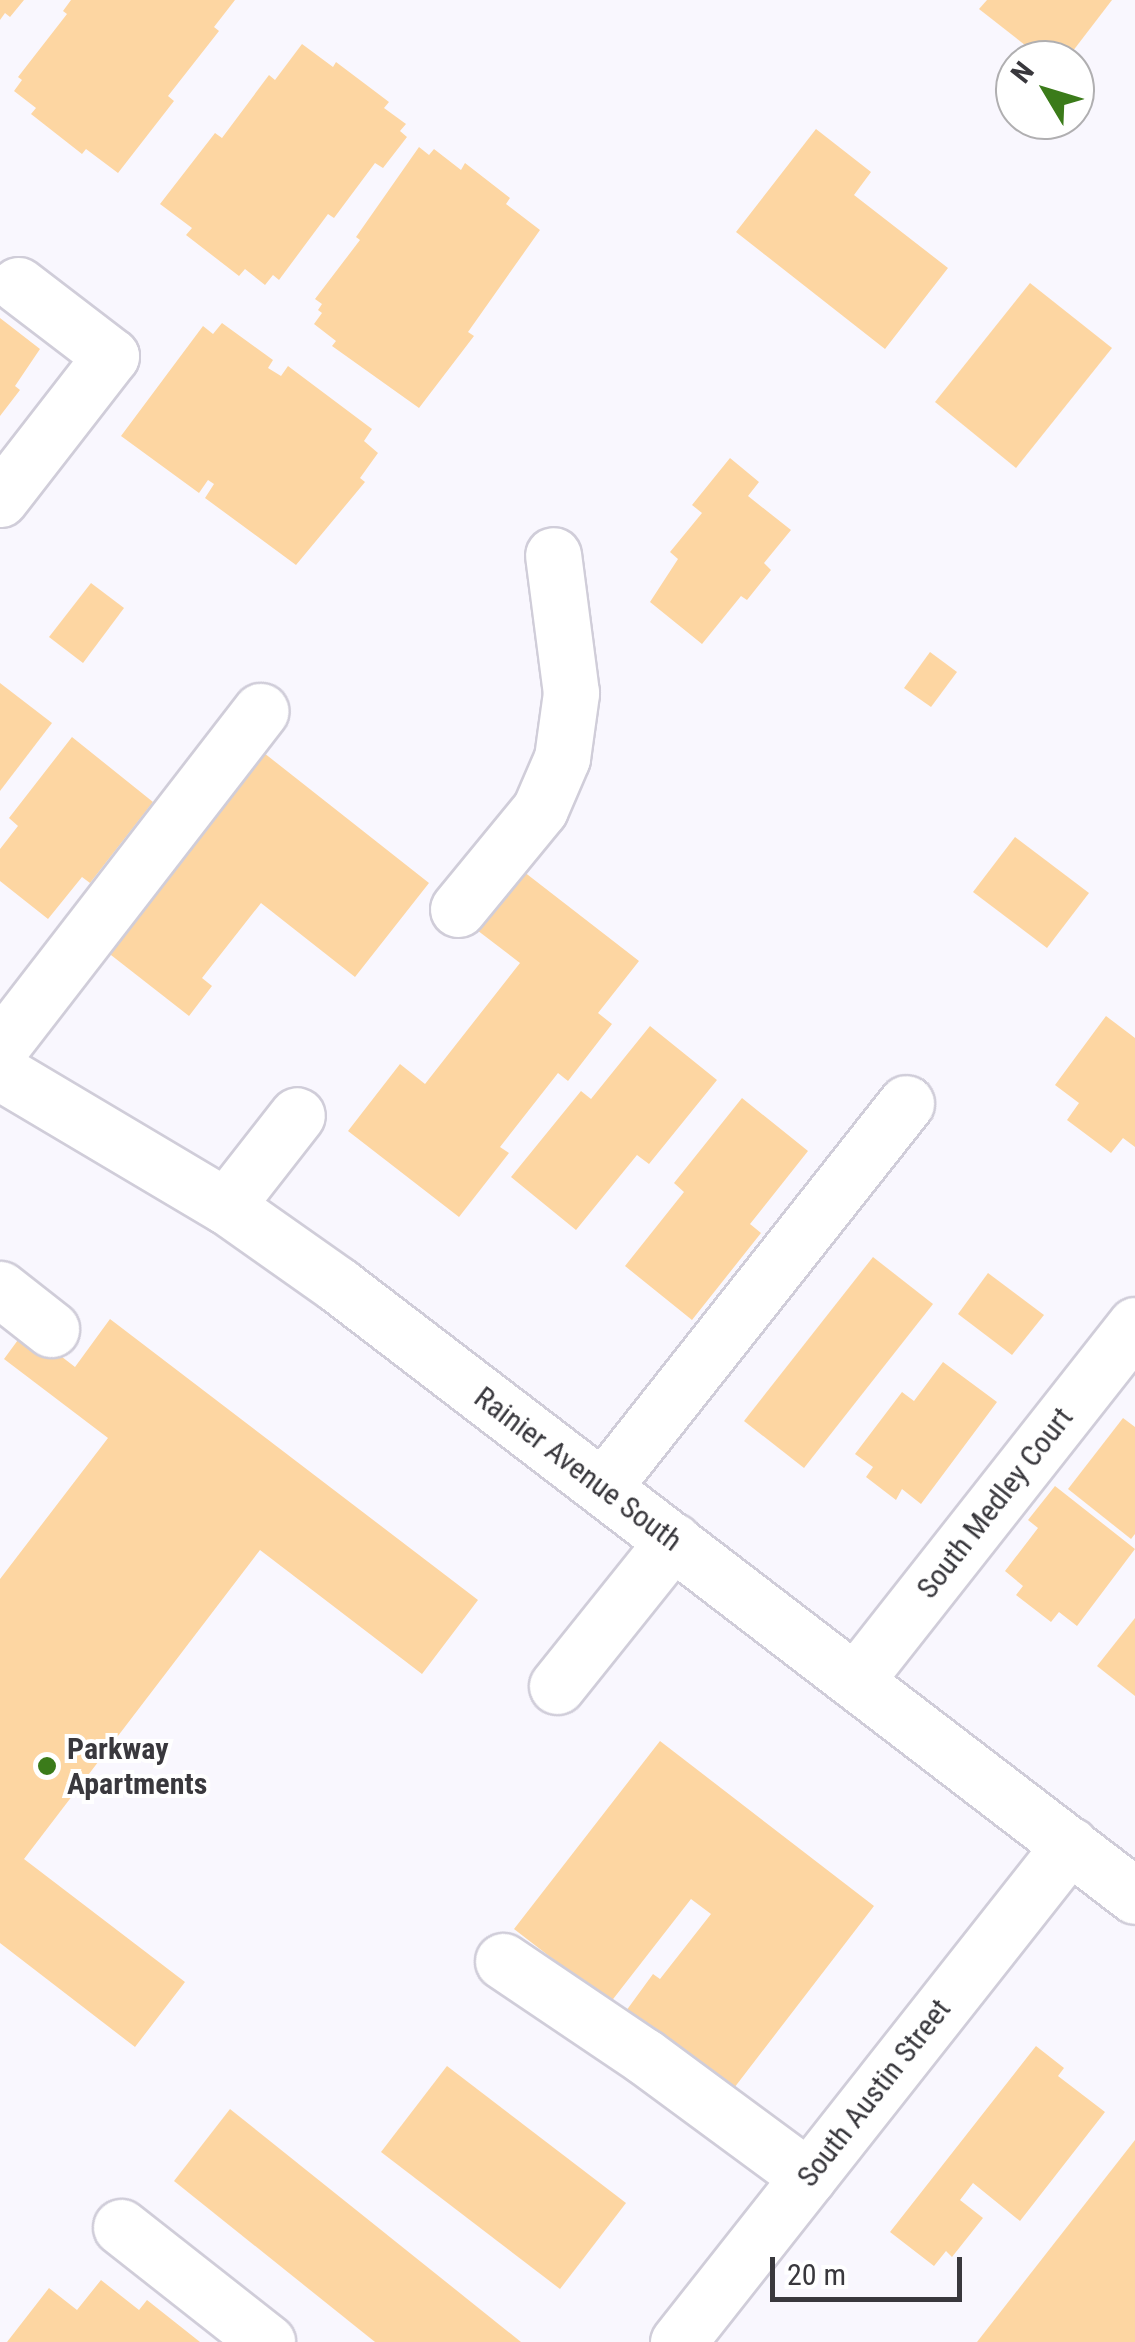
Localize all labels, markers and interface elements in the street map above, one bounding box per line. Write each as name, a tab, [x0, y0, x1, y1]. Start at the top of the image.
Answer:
north arrow	[995, 40, 1095, 140]
text: N	[1004, 56, 1041, 89]
street label: Rainier Avenue South	[467, 1379, 689, 1559]
street label: South Medley Court	[909, 1400, 1081, 1606]
place label: Parkway Apartments	[67, 1731, 207, 1802]
marker: Parkway Apartments	[36, 1755, 58, 1777]
street label: South Austin Street	[790, 1992, 958, 2194]
scale bar	[775, 2237, 968, 2299]
text: 20 m	[787, 2257, 846, 2292]

